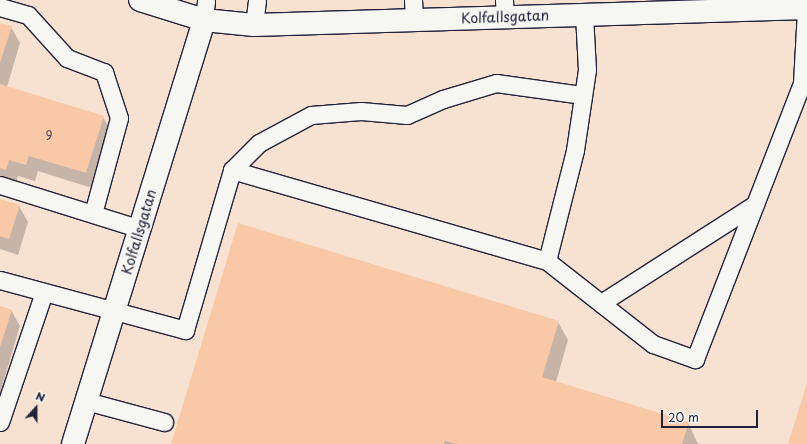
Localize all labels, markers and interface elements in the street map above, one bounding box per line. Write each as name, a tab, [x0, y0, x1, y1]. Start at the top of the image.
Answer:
street label: Kolfallsgatan	[461, 7, 549, 27]
house number: 9	[45, 129, 53, 143]
street label: Kolfallsgatan	[118, 187, 160, 277]
text: N	[33, 387, 48, 406]
north arrow	[16, 388, 56, 428]
scale bar	[663, 402, 760, 428]
text: 20 m	[668, 408, 699, 426]

